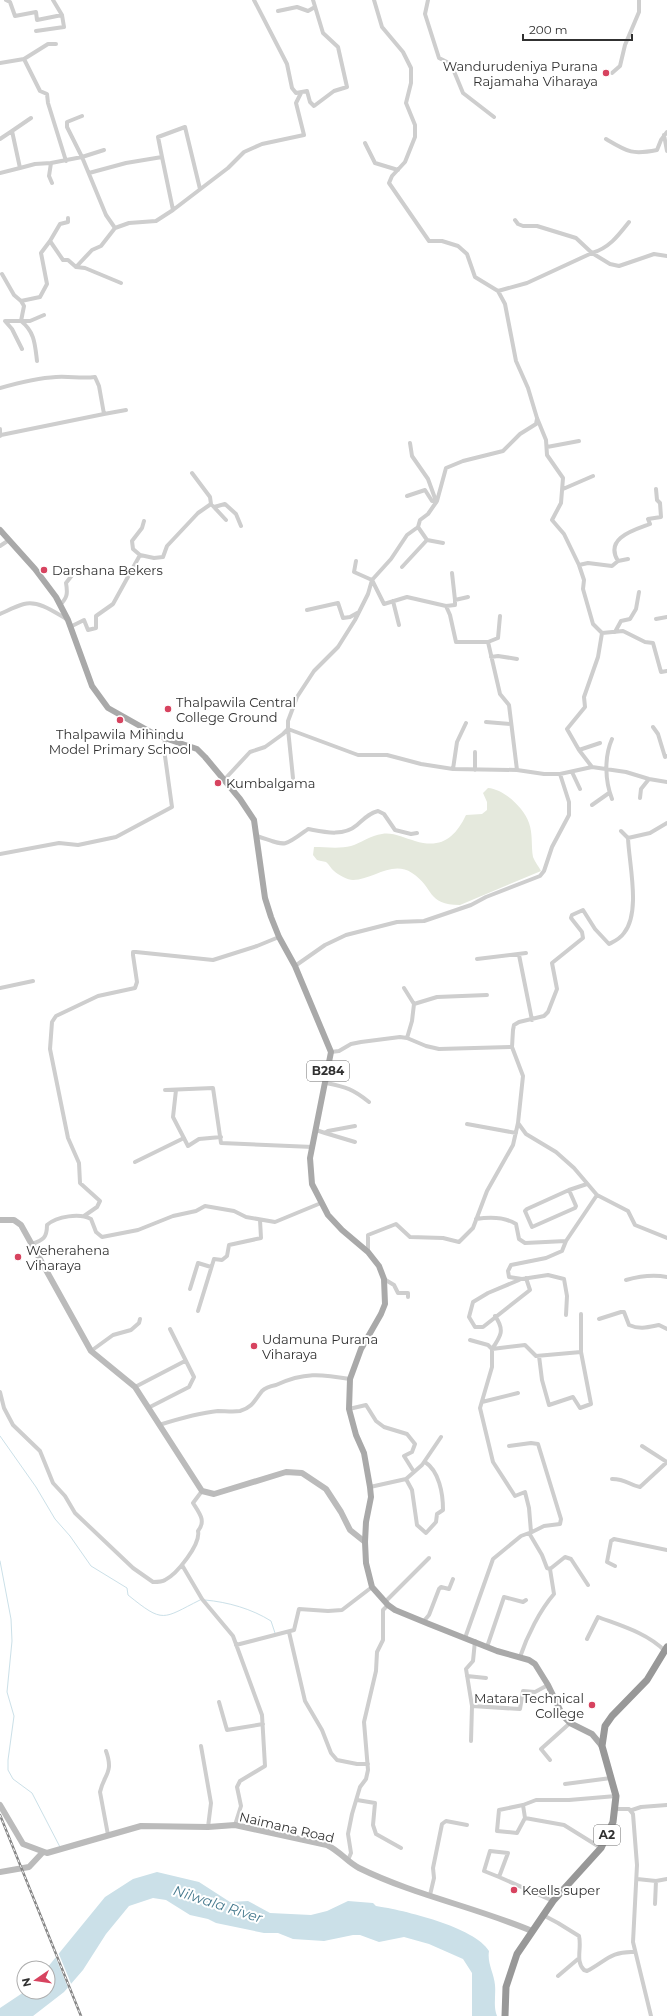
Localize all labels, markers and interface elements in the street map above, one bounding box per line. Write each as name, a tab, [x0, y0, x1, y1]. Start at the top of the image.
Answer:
scale bar	[523, 16, 632, 42]
text: 200 m	[529, 22, 568, 37]
place label: Wandurudeniya Purana Rajamaha Viharaya	[443, 58, 598, 89]
marker: Wandurudeniya Purana Rajamaha Viharaya	[601, 68, 611, 78]
place label: Darshana Bekers	[52, 562, 163, 578]
marker: Darshana Bekers	[39, 565, 49, 575]
place label: Thalpawila Central College Ground	[176, 694, 296, 725]
marker: Thalpawila Central College Ground	[163, 704, 173, 714]
marker: Thalpawila Mihindu Model Primary School	[115, 715, 125, 725]
place label: Thalpawila Mihindu Model Primary School	[49, 726, 191, 757]
place label: Kumbalgama	[226, 775, 316, 791]
marker: Kumbalgama	[213, 778, 223, 788]
road number: B284	[307, 1061, 349, 1081]
place label: Weherahena Viharaya	[26, 1242, 110, 1273]
marker: Weherahena Viharaya	[13, 1252, 23, 1262]
place label: Udamuna Purana Viharaya	[262, 1331, 378, 1362]
marker: Udamuna Purana Viharaya	[249, 1341, 259, 1351]
place label: Matara Technical College	[474, 1690, 584, 1721]
marker: Matara Technical College	[587, 1700, 597, 1710]
street label: Naimana Road	[238, 1808, 336, 1846]
road number: A2	[594, 1825, 620, 1845]
water label: Nilwala River	[171, 1881, 265, 1927]
place label: Keells super	[522, 1882, 600, 1898]
marker: Keells super	[509, 1885, 519, 1895]
north arrow	[16, 1960, 56, 2000]
text: N	[18, 1976, 34, 1988]

